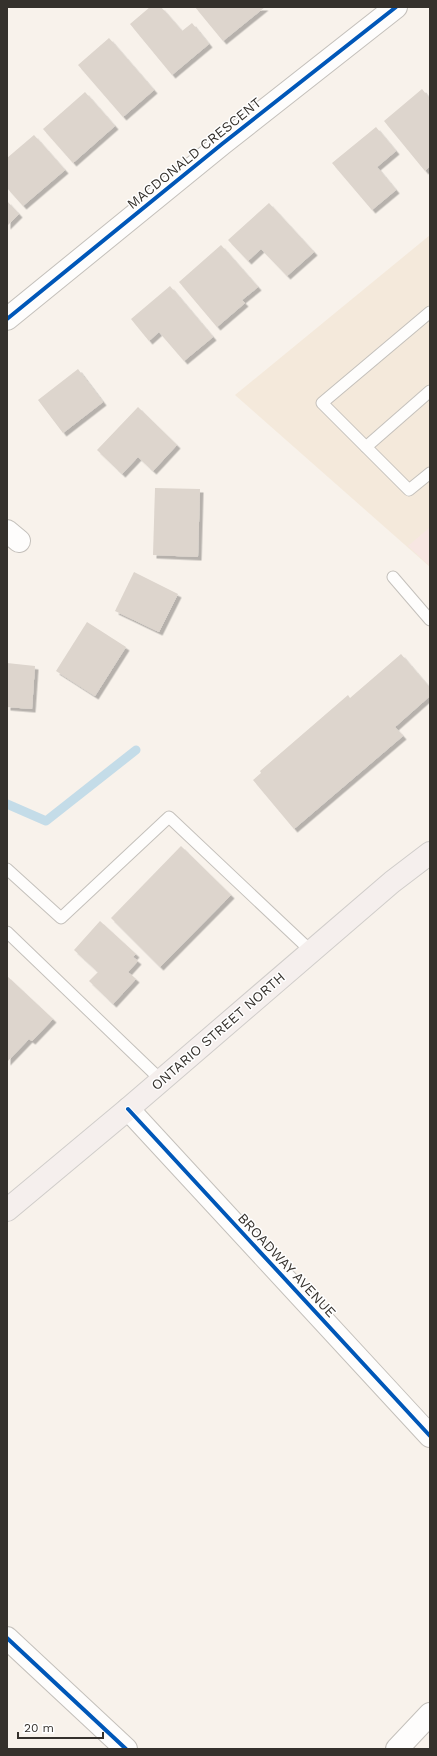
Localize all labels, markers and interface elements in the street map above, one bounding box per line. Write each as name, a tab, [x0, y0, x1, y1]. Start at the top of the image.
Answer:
street label: MACDONALD CRESCENT	[124, 94, 265, 212]
street label: ONTARIO STREET NORTH	[148, 969, 288, 1093]
street label: BROADWAY AVENUE	[235, 1210, 339, 1320]
scale bar	[18, 1714, 103, 1740]
text: 20 m	[24, 1721, 54, 1735]

